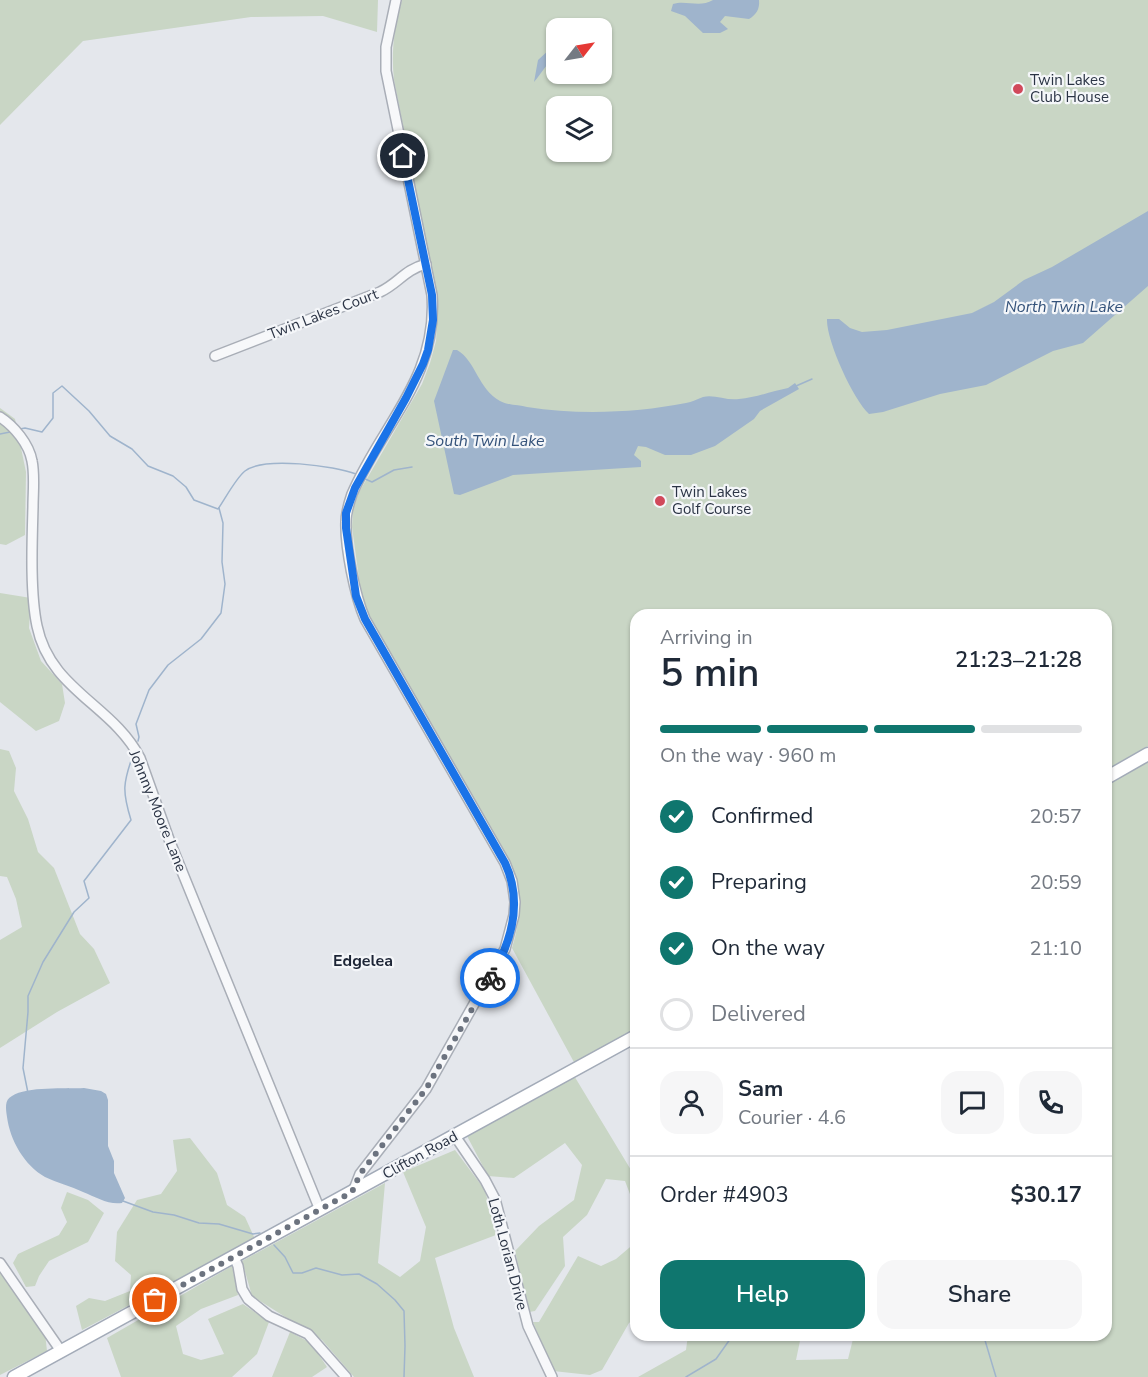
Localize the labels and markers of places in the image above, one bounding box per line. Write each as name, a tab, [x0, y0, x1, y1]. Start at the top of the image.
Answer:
place label: Twin Lakes Club House	[1030, 70, 1109, 107]
marker: Twin Lakes Club House	[1011, 82, 1025, 96]
pin	[377, 130, 428, 181]
place label: Twin Lakes Golf Course	[672, 482, 751, 519]
marker: Twin Lakes Golf Course	[653, 494, 667, 508]
pin	[129, 1274, 180, 1325]

